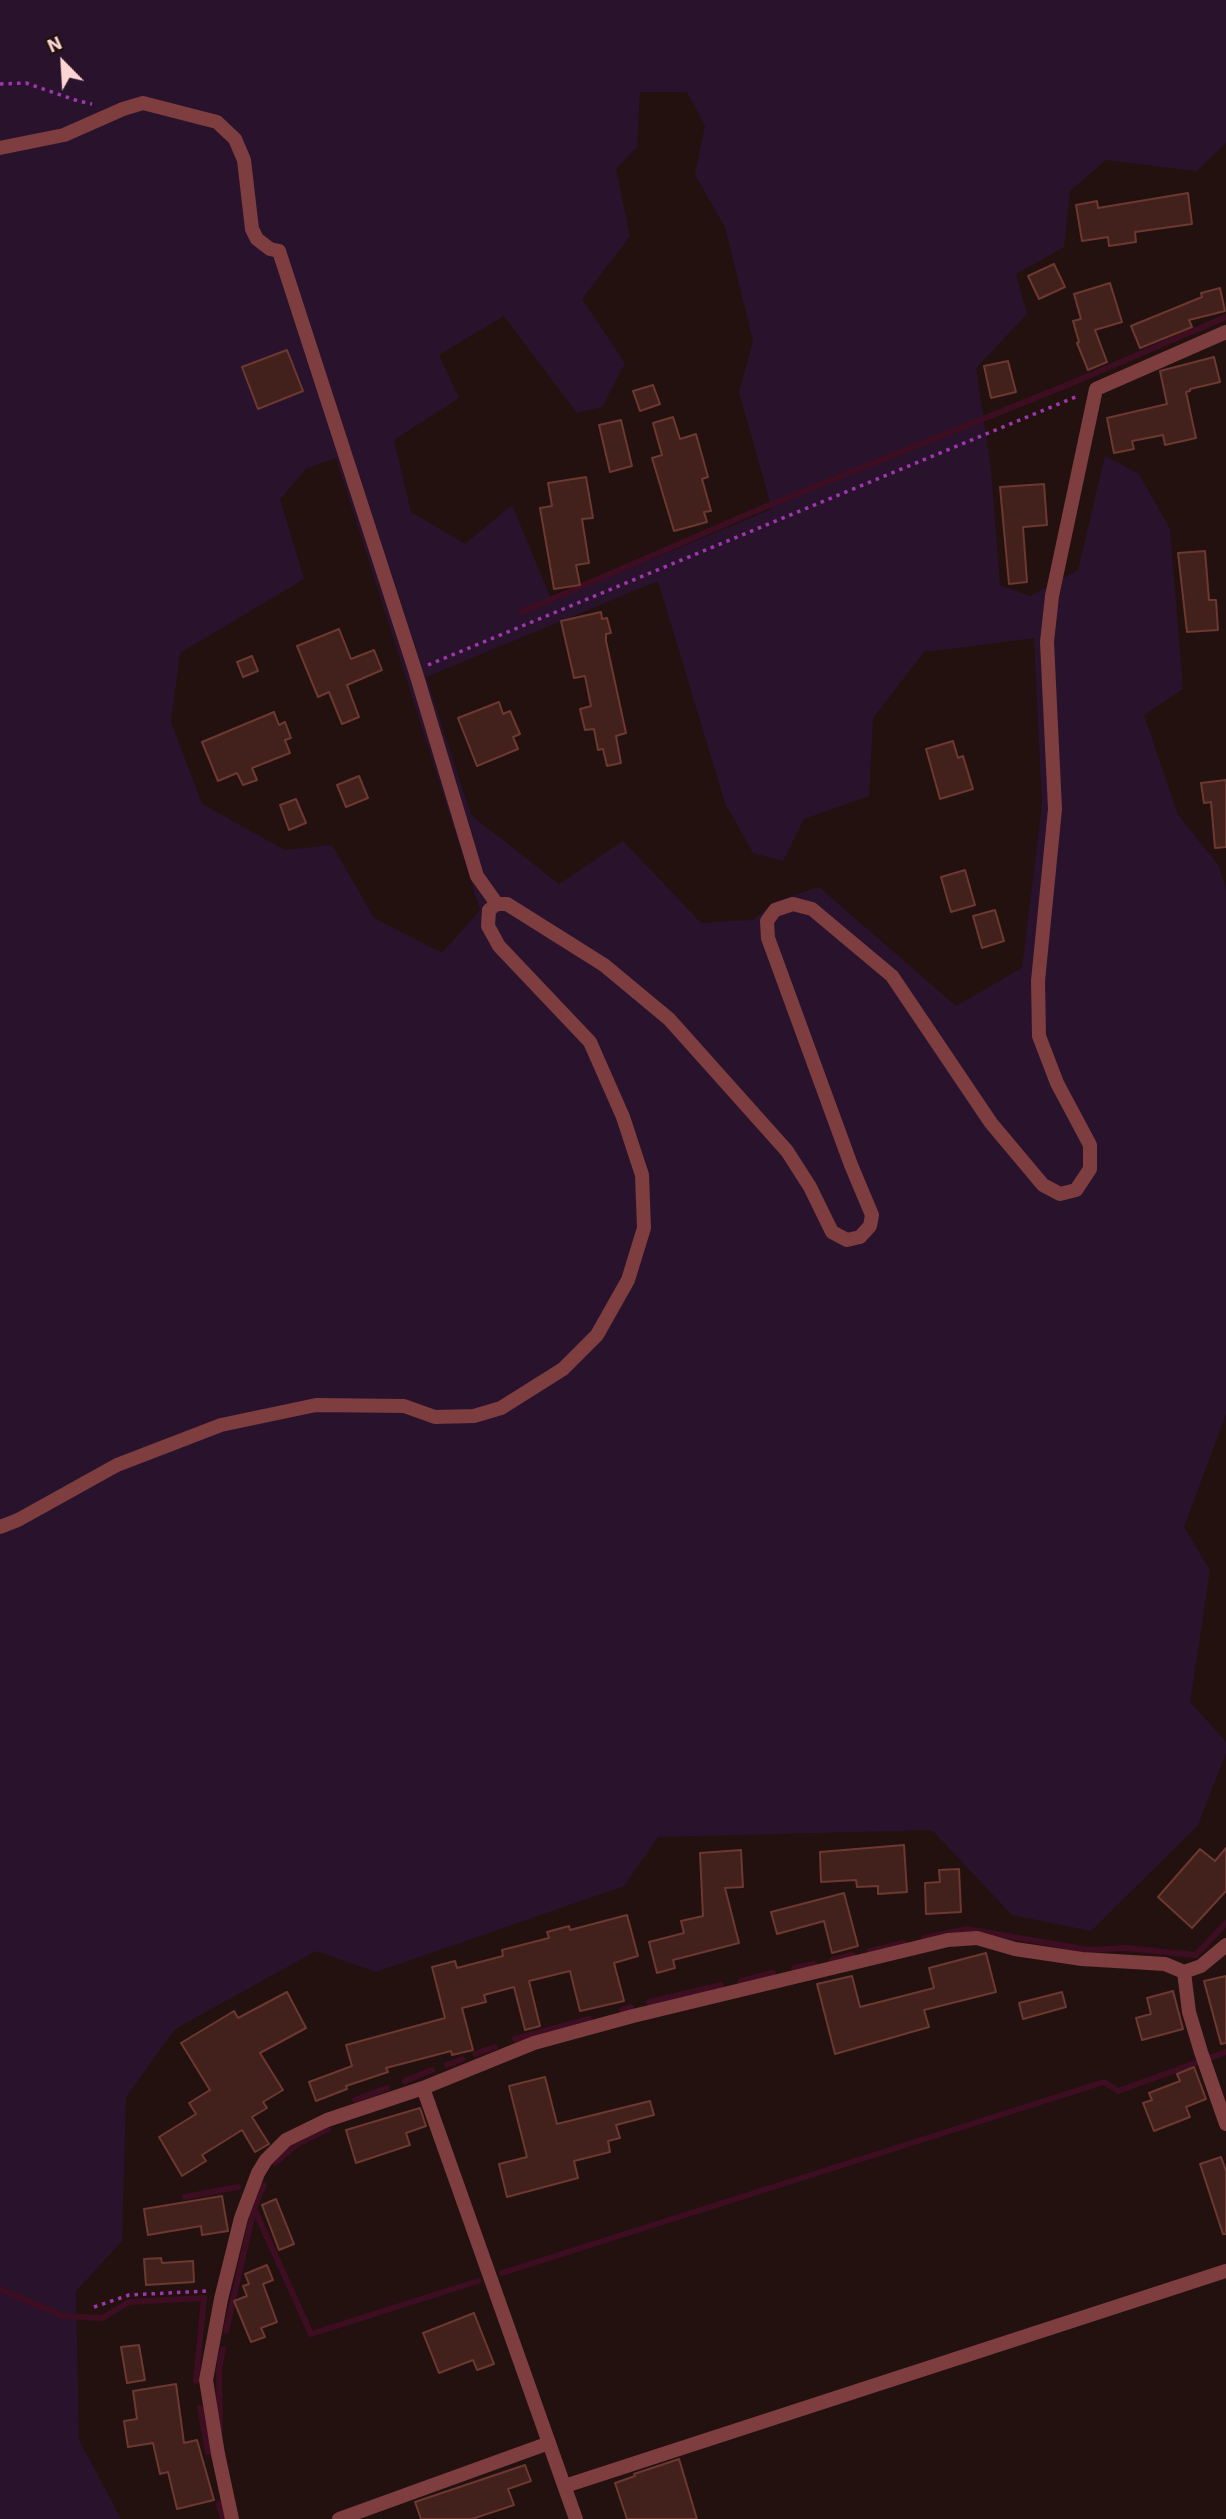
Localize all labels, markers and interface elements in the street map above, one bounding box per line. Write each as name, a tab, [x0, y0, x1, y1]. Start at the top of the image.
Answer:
north arrow	[28, 28, 98, 98]
text: N	[43, 30, 66, 58]

